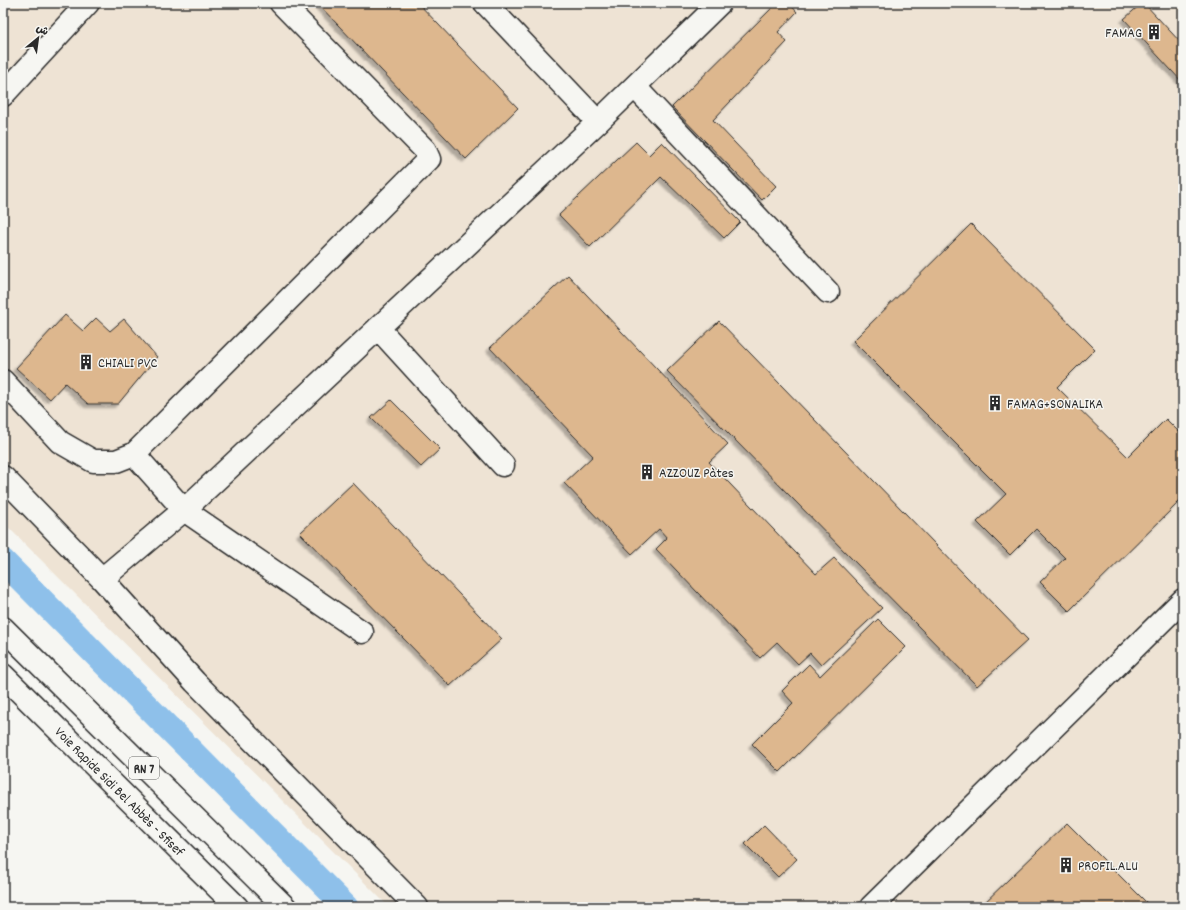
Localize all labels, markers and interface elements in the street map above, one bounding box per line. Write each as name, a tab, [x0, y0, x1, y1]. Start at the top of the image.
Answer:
north arrow	[18, 18, 58, 58]
text: ش	[33, 21, 51, 41]
building icon: FAMAG	[1145, 23, 1163, 41]
place label: FAMAG	[1105, 24, 1142, 44]
building icon: CHIALI PVC	[77, 353, 95, 371]
place label: CHIALI PVC	[98, 354, 157, 374]
building icon: FAMAG+SONALIKA	[986, 394, 1004, 412]
place label: FAMAG+SONALIKA	[1007, 395, 1103, 415]
building icon: AZZOUZ Pàtes	[638, 463, 656, 481]
place label: AZZOUZ Pàtes	[659, 464, 734, 484]
street label: Voie Rapide Sidi Bel Abbès - Sfisef	[49, 723, 189, 863]
road number: RN 7	[129, 757, 159, 779]
building icon: PROFIL.ALU	[1057, 856, 1075, 874]
place label: PROFIL.ALU	[1078, 857, 1138, 877]

